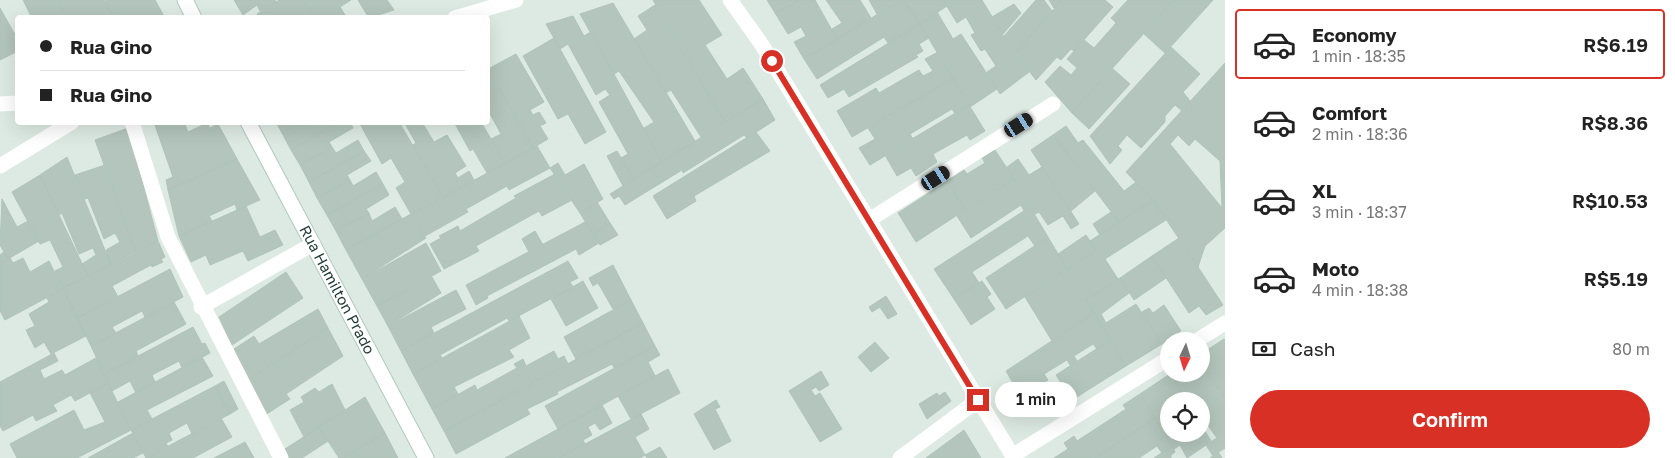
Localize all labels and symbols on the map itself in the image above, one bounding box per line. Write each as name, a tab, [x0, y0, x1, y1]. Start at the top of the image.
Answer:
route start	[761, 50, 783, 72]
car	[1002, 111, 1035, 139]
car	[919, 164, 952, 192]
street label: Rua Hamilton Prado	[296, 222, 379, 357]
north arrow	[1160, 332, 1210, 382]
callout: 1 min	[996, 382, 1078, 418]
route end	[967, 389, 989, 411]

